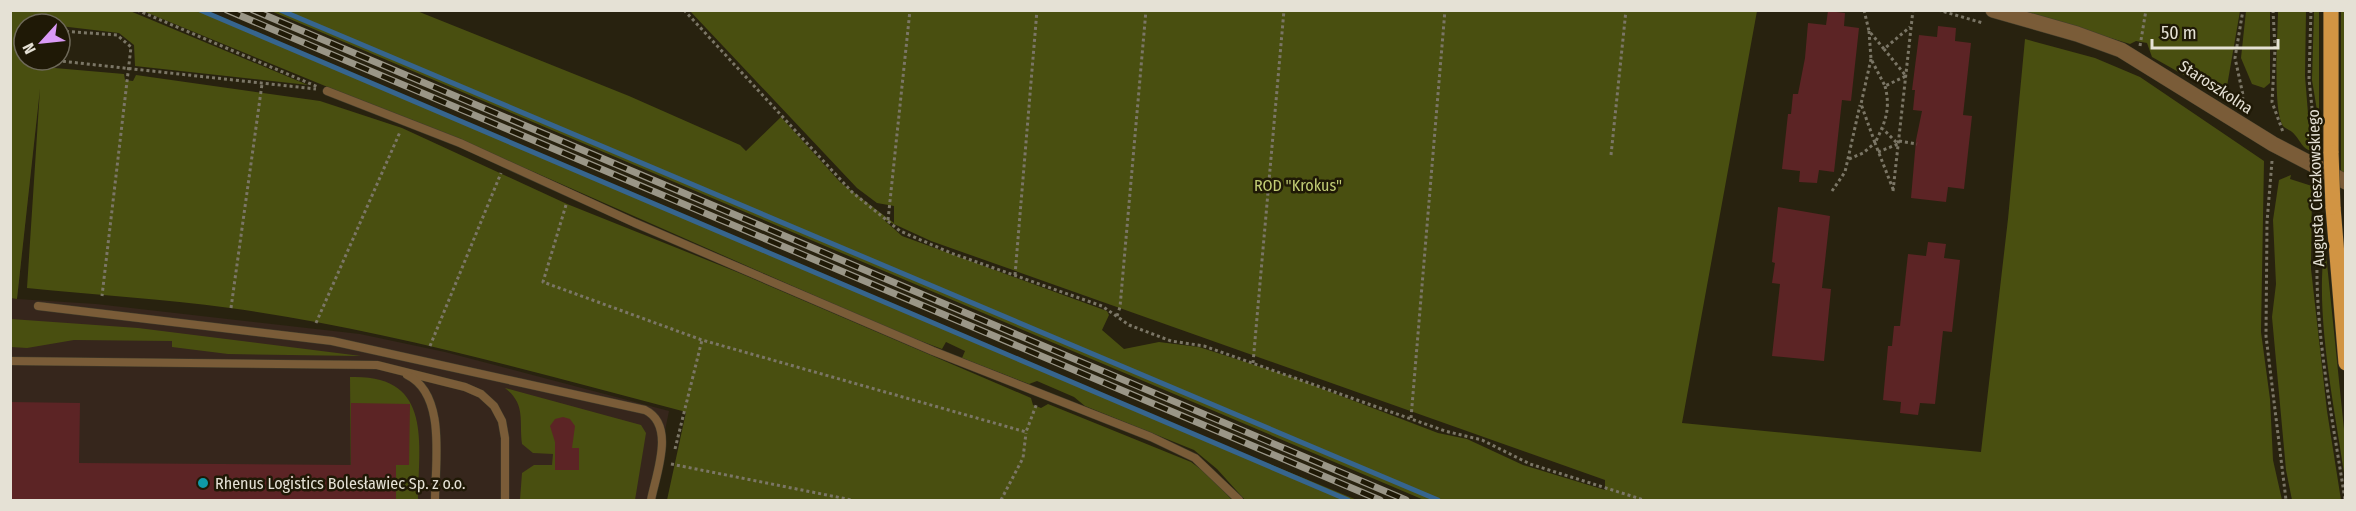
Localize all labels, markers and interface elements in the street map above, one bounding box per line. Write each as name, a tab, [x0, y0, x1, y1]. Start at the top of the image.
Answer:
north arrow	[12, 12, 72, 72]
scale bar	[2152, 12, 2278, 50]
text: 50 m	[2161, 22, 2197, 44]
text: N	[18, 40, 40, 57]
street label: Staroszkolna	[2176, 56, 2256, 118]
street label: Augusta Cieszkowskiego	[2304, 109, 2328, 267]
park label: ROD "Krokus"	[1254, 176, 1342, 195]
place label: Rhenus Logistics Bolesławiec Sp. z o.o.	[215, 474, 466, 493]
marker: Rhenus Logistics Bolesławiec Sp. z o.o.	[196, 476, 210, 490]

